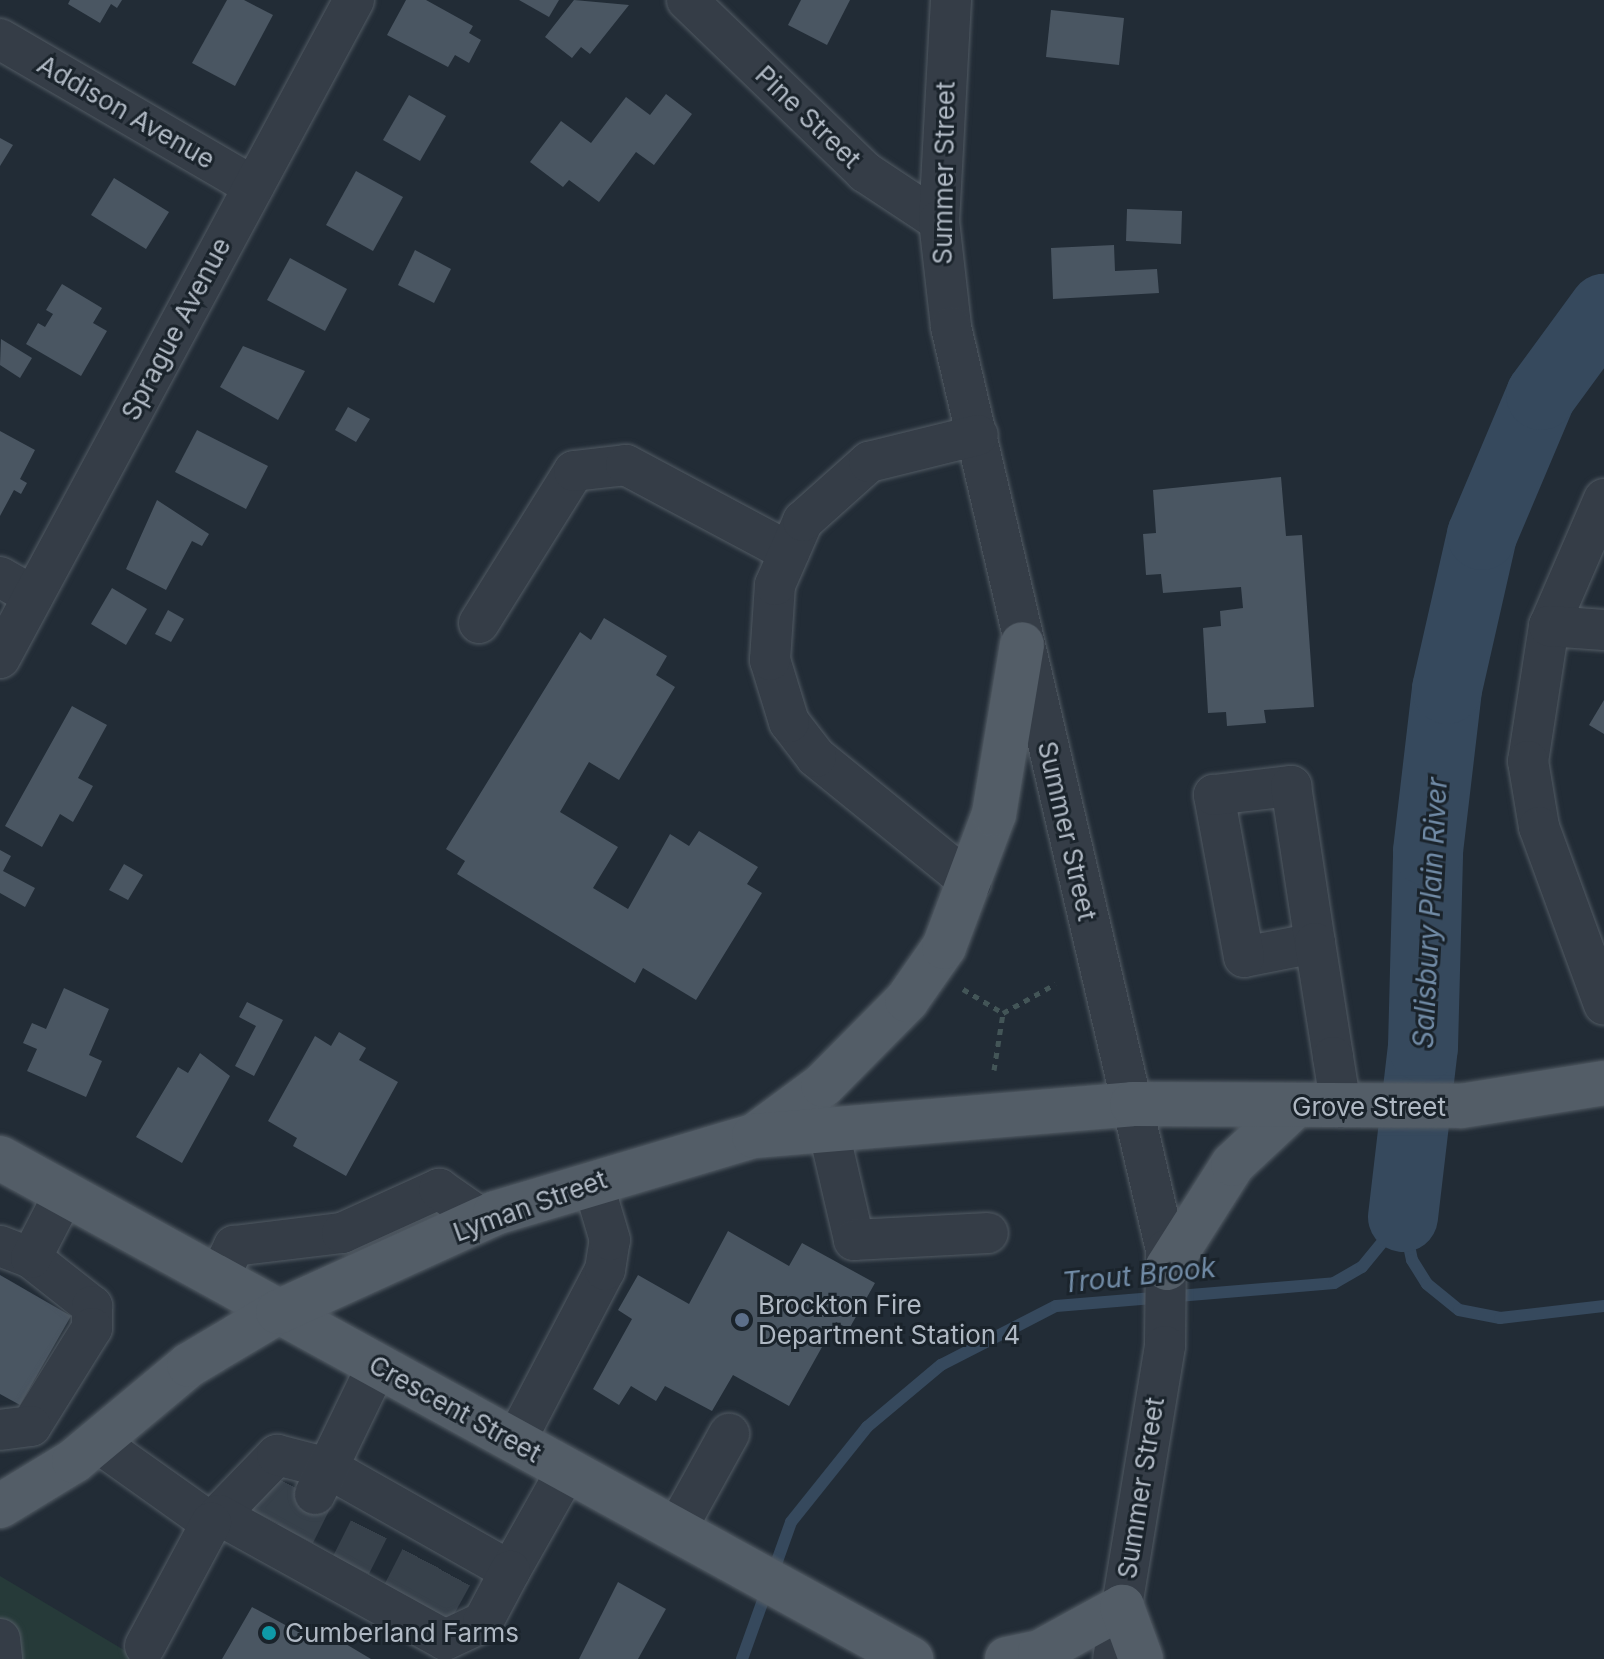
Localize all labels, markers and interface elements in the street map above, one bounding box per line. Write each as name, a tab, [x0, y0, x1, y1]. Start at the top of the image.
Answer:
street label: Addison Avenue	[32, 49, 220, 175]
street label: Pine Street	[749, 59, 867, 175]
street label: Summer Street	[927, 81, 961, 265]
street label: Sprague Avenue	[115, 232, 237, 426]
street label: Summer Street	[1031, 738, 1103, 924]
water label: Salisbury Plain River	[1406, 777, 1454, 1049]
street label: Grove Street	[1292, 1091, 1446, 1123]
street label: Lyman Street	[449, 1164, 611, 1248]
water label: Trout Brook	[1060, 1250, 1218, 1300]
place label: Brockton Fire Department Station 4	[758, 1289, 1020, 1350]
marker: Brockton Fire Department Station 4	[733, 1311, 751, 1329]
street label: Crescent Street	[364, 1349, 546, 1469]
street label: Summer Street	[1111, 1395, 1171, 1581]
place label: Cumberland Farms	[285, 1617, 519, 1649]
marker: Cumberland Farms	[260, 1624, 278, 1642]

